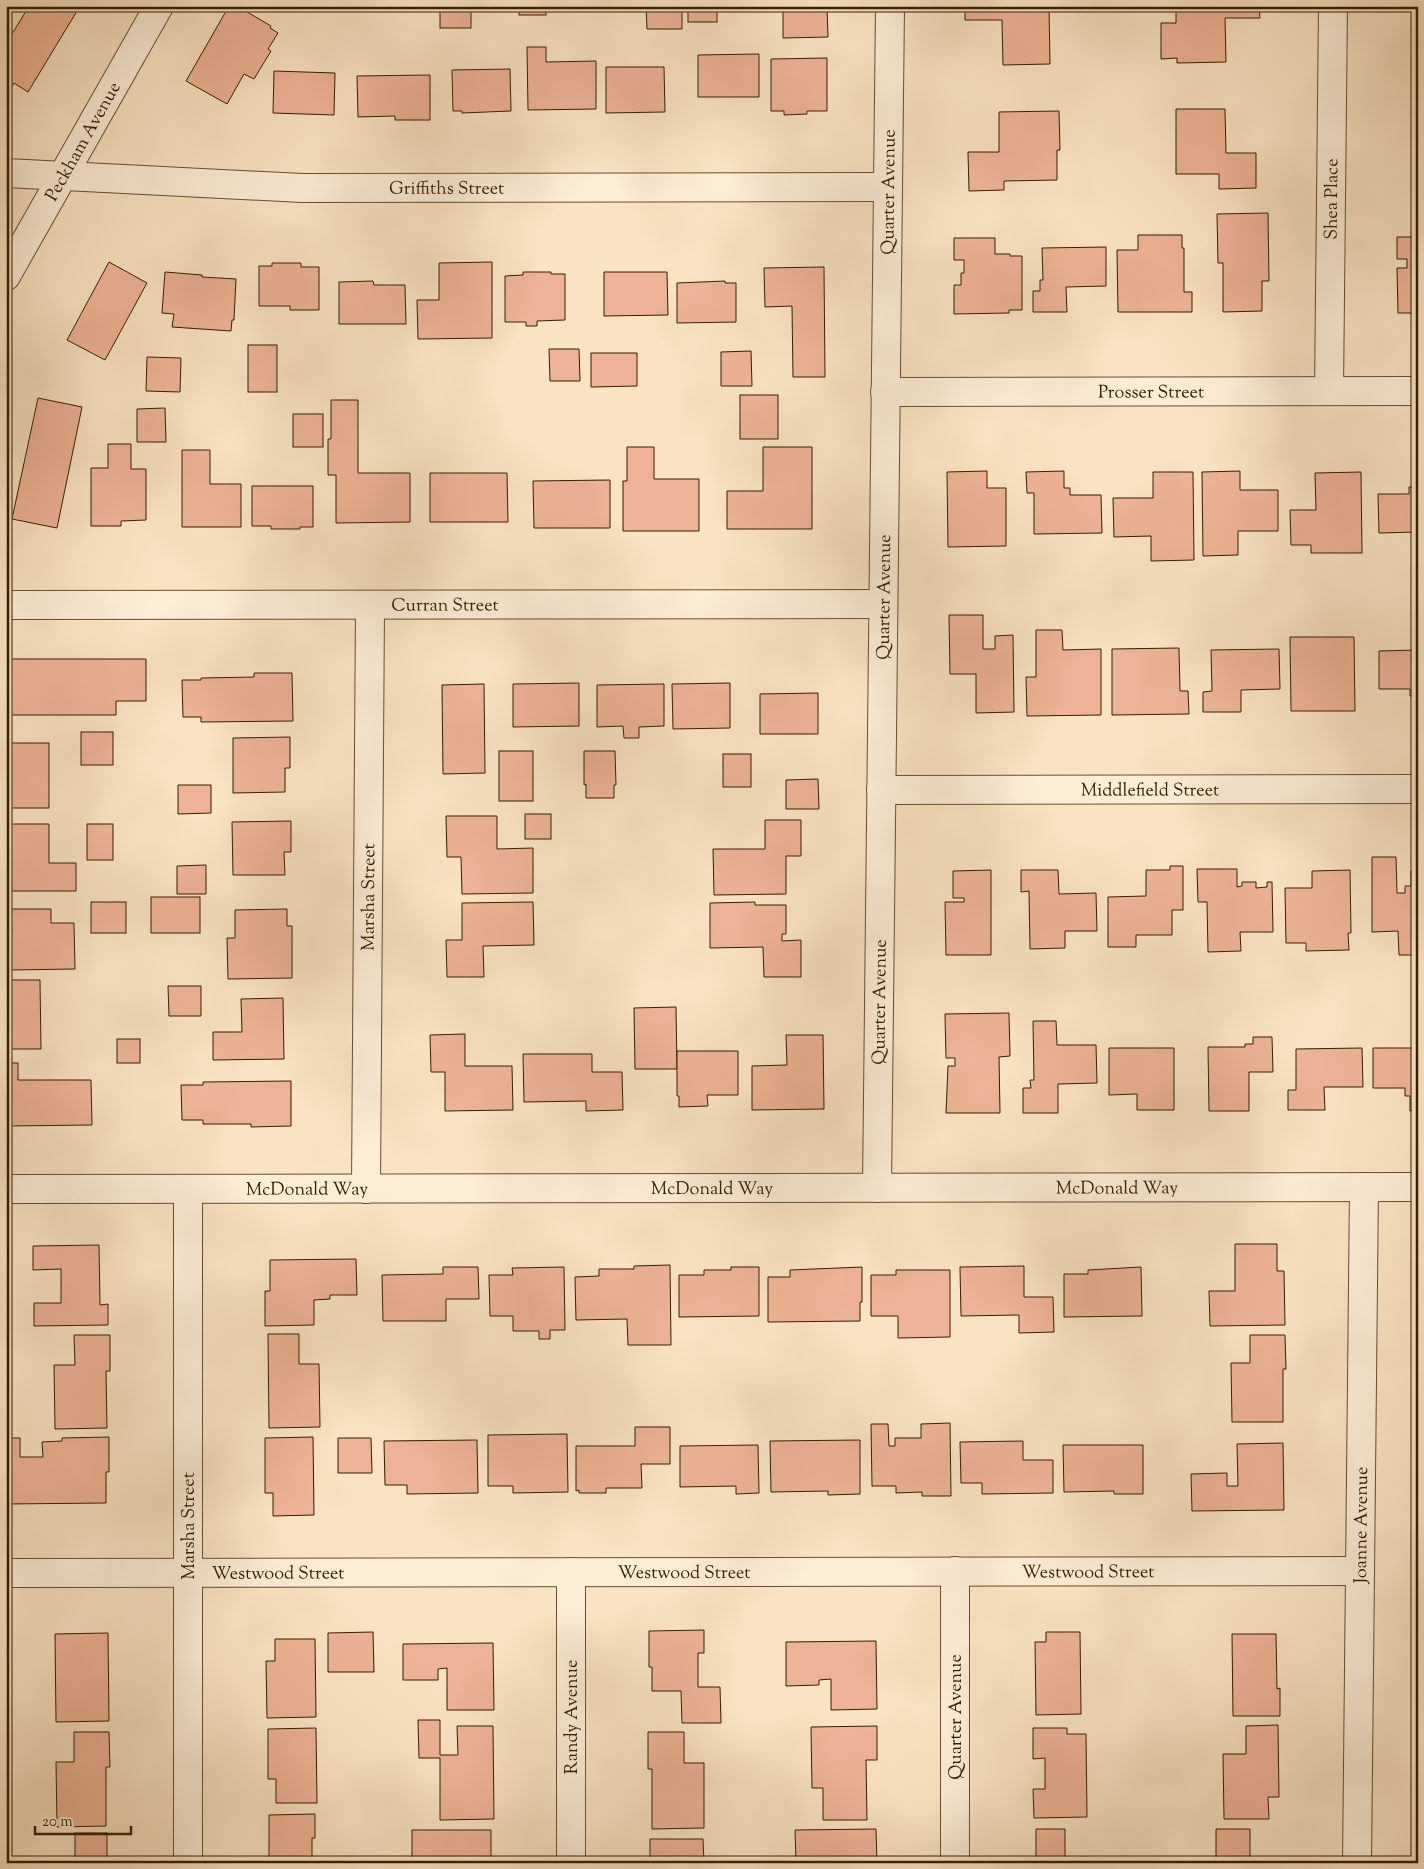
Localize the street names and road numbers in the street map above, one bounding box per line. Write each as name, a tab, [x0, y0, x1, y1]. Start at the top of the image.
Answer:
street label: Peckham Avenue	[40, 78, 128, 207]
street label: Quarter Avenue	[876, 129, 904, 255]
street label: Shea Place	[1320, 158, 1346, 240]
street label: Griffiths Street	[389, 177, 504, 203]
street label: Prosser Street	[1098, 380, 1204, 407]
street label: Quarter Avenue	[872, 534, 899, 660]
street label: Curran Street	[391, 593, 499, 620]
street label: Middlefield Street	[1081, 778, 1219, 805]
street label: Marsha Street	[357, 843, 383, 951]
street label: Quarter Avenue	[867, 939, 895, 1065]
street label: McDonald Way	[1056, 1176, 1178, 1203]
street label: McDonald Way	[246, 1177, 368, 1204]
street label: McDonald Way	[651, 1177, 773, 1203]
street label: Joanne Avenue	[1349, 1466, 1376, 1585]
street label: Marsha Street	[177, 1472, 203, 1580]
street label: Westwood Street	[1021, 1560, 1155, 1587]
street label: Westwood Street	[617, 1561, 751, 1587]
street label: Westwood Street	[211, 1562, 345, 1588]
street label: Quarter Avenue	[944, 1654, 970, 1780]
street label: Randy Avenue	[560, 1660, 586, 1774]

